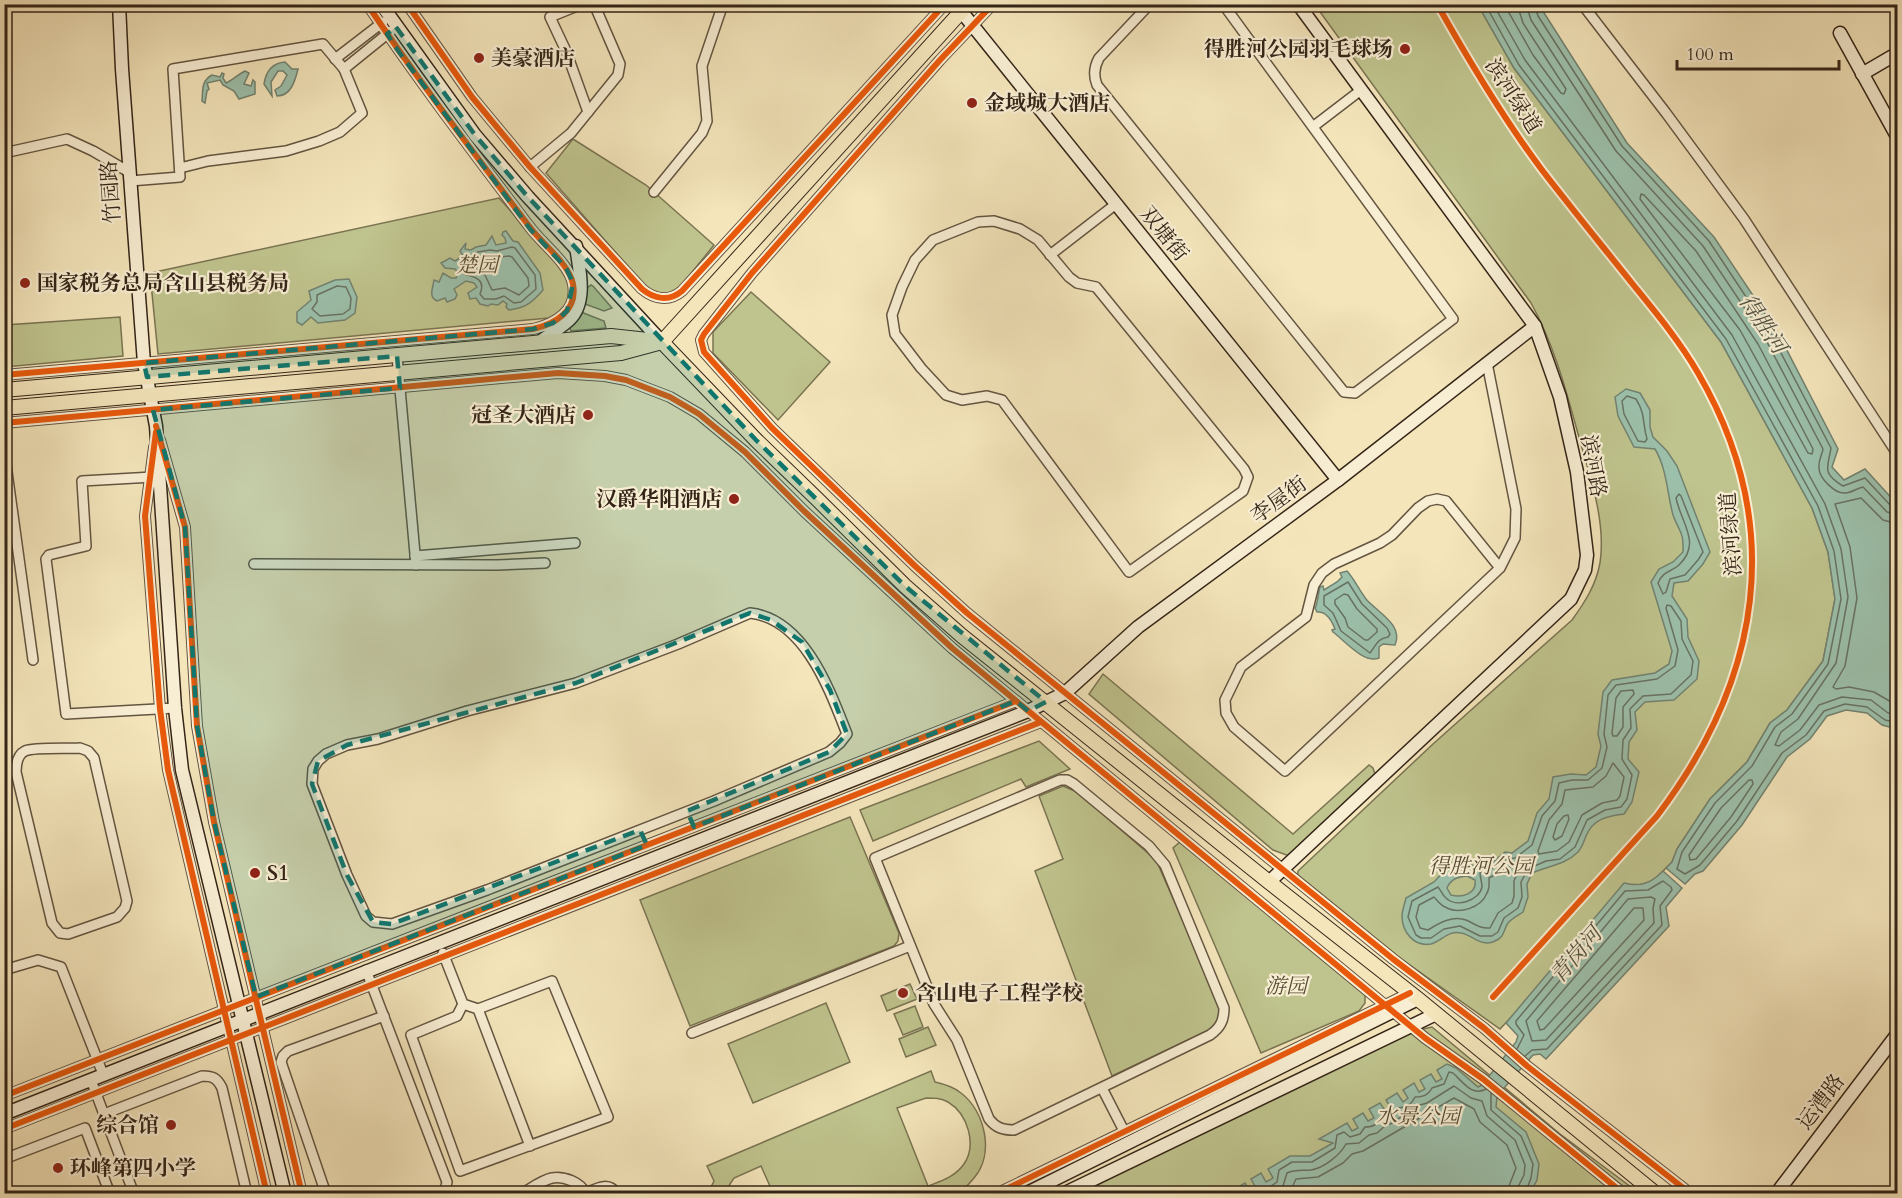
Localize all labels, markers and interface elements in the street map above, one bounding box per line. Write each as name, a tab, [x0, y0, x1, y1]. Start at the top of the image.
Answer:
scale bar	[1677, 33, 1839, 71]
place label: 得胜河公园羽毛球场	[1204, 35, 1393, 64]
marker: 得胜河公园羽毛球场	[1398, 42, 1412, 56]
text: 100 m	[1686, 42, 1734, 67]
place label: 美豪酒店	[491, 44, 575, 73]
marker: 美豪酒店	[472, 51, 486, 65]
street label: 滨河绿道	[1478, 53, 1548, 139]
place label: 金域城大酒店	[984, 89, 1110, 118]
marker: 金域城大酒店	[965, 96, 979, 110]
street label: 竹园路	[94, 160, 128, 224]
street label: 双塘街	[1133, 200, 1195, 268]
park label: 楚园	[456, 251, 501, 280]
place label: 国家税务总局含山县税务局	[37, 269, 289, 298]
marker: 国家税务总局含山县税务局	[18, 276, 32, 290]
water label: 得胜河	[1732, 288, 1796, 363]
place label: 冠圣大酒店	[471, 401, 576, 430]
marker: 冠圣大酒店	[581, 408, 595, 422]
street label: 滨河路	[1573, 432, 1613, 500]
street label: 李屋街	[1245, 470, 1313, 530]
place label: 汉爵华阳酒店	[596, 485, 722, 514]
street label: 滨河绿道	[1714, 491, 1748, 577]
marker: 汉爵华阳酒店	[727, 492, 741, 506]
park label: 得胜河公园	[1429, 852, 1536, 881]
place label: S1	[267, 859, 289, 888]
marker: S1	[248, 866, 262, 880]
water label: 青岗河	[1543, 917, 1612, 990]
park label: 游园	[1265, 972, 1310, 1001]
place label: 含山电子工程学校	[915, 979, 1083, 1008]
marker: 含山电子工程学校	[896, 986, 910, 1000]
street label: 运漕路	[1790, 1068, 1852, 1136]
park label: 水景公园	[1376, 1102, 1463, 1131]
place label: 综合馆	[96, 1111, 159, 1140]
marker: 综合馆	[164, 1118, 178, 1132]
place label: 环峰第四小学	[70, 1154, 196, 1183]
marker: 环峰第四小学	[51, 1161, 65, 1175]

